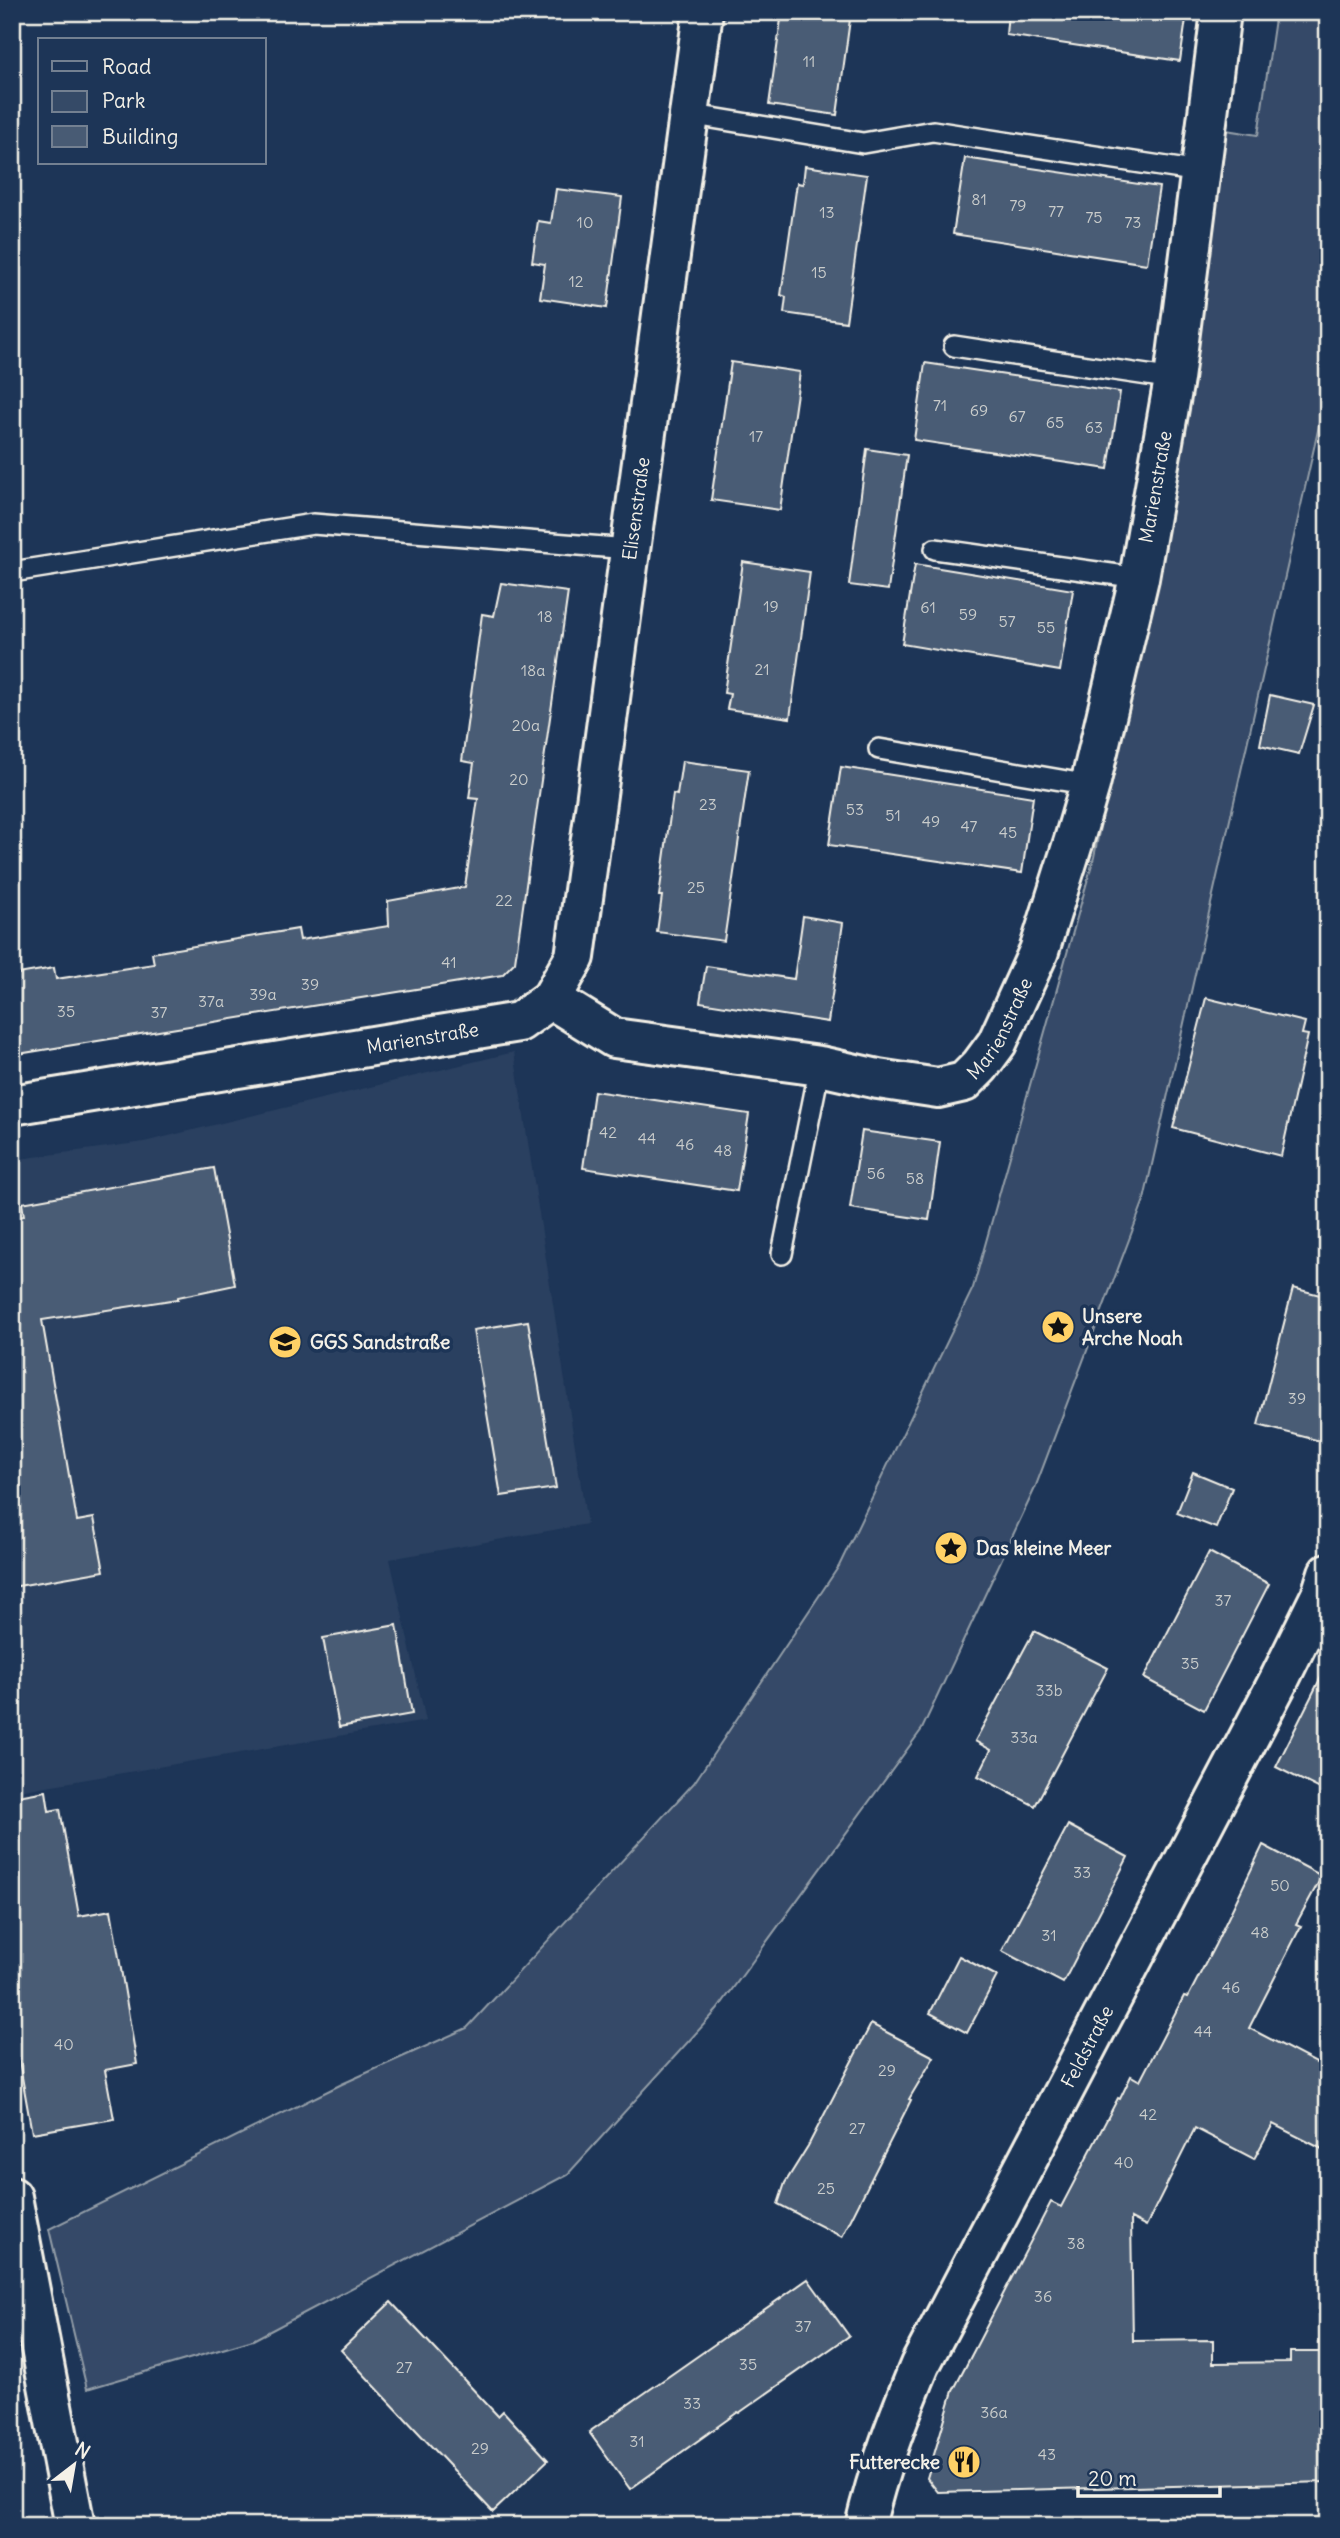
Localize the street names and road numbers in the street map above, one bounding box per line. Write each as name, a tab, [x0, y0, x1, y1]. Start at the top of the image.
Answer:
street label: Marienstraße	[1133, 429, 1177, 545]
street label: Elisenstraße	[617, 456, 655, 562]
street label: Marienstraße	[962, 974, 1037, 1084]
street label: Marienstraße	[365, 1017, 480, 1059]
street label: Feldstraße	[1056, 2001, 1118, 2092]

